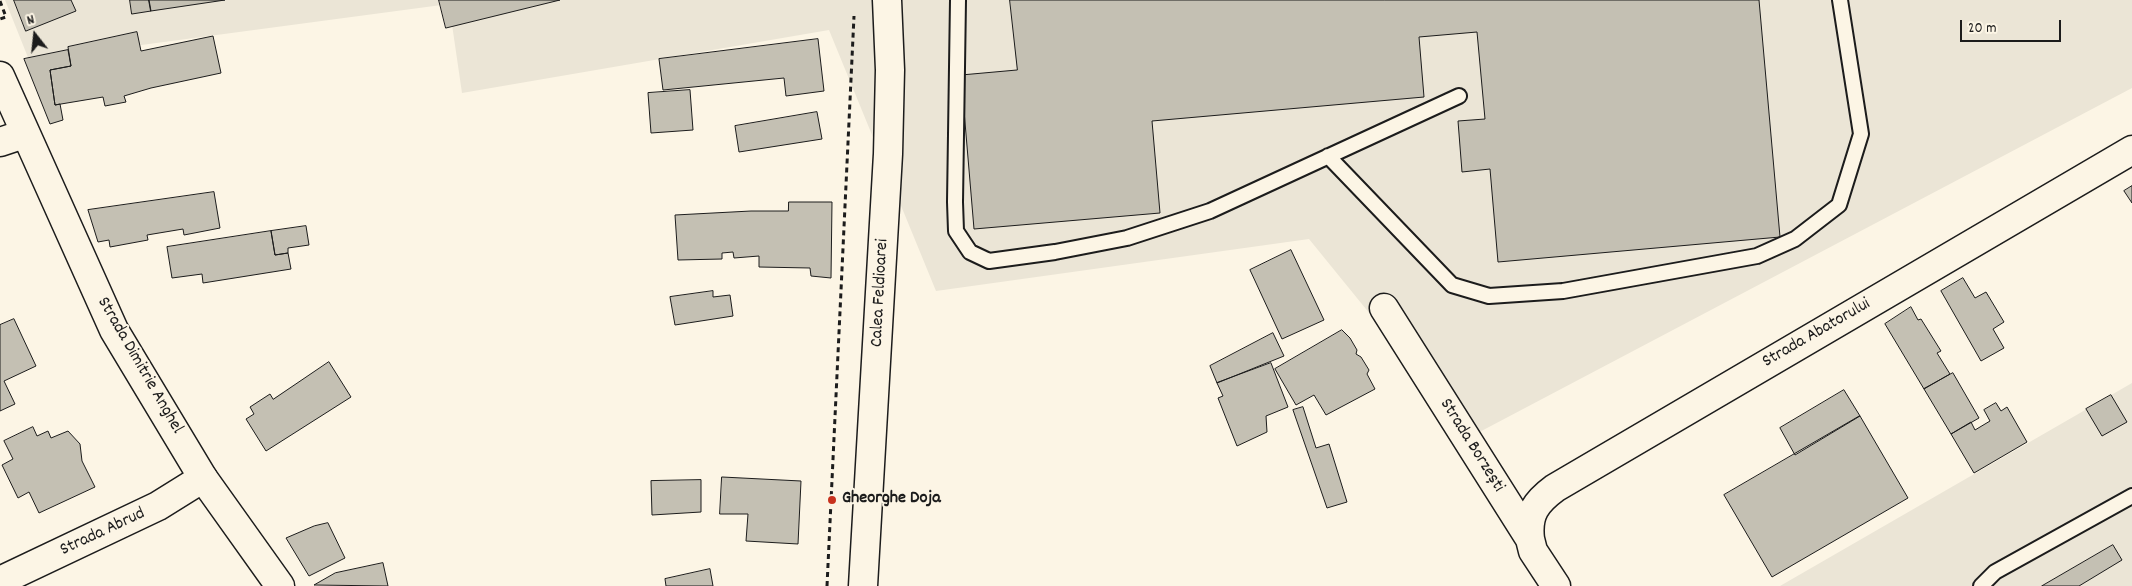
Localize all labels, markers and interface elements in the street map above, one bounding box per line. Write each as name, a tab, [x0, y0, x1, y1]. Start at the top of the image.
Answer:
north arrow	[10, 10, 60, 60]
text: N	[25, 10, 37, 31]
scale bar	[1962, 10, 2063, 42]
text: 20 m	[1968, 18, 1996, 40]
street label: Calea Feldioarei	[867, 238, 895, 348]
street label: Strada Dimitrie Anghel	[91, 294, 187, 438]
street label: Strada Abatorului	[1759, 294, 1875, 374]
street label: Strada Borzești	[1434, 395, 1508, 497]
place label: Gheorghe Doja	[842, 489, 941, 511]
marker: Gheorghe Doja	[826, 494, 838, 506]
street label: Strada Abrud	[57, 504, 149, 562]

